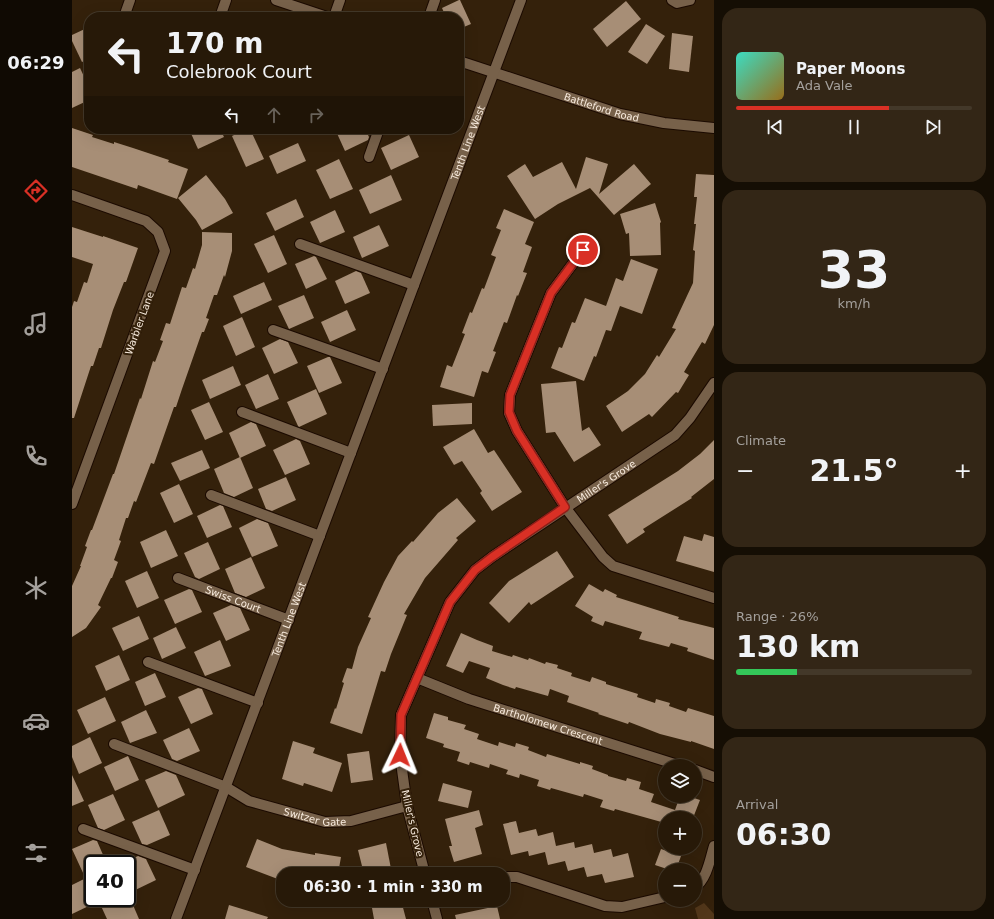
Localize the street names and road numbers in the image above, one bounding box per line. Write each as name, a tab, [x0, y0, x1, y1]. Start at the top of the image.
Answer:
street label: Battleford Road	[563, 91, 640, 124]
street label: Tenth Line West	[448, 104, 487, 183]
street label: Warbler Lane	[123, 290, 156, 356]
street label: Miller's Grove	[575, 458, 638, 505]
street label: Tenth Line West	[270, 581, 308, 659]
street label: Swiss Court	[204, 584, 262, 615]
street label: Bartholomew Crescent	[492, 702, 604, 747]
street label: Miller's Grove	[399, 789, 426, 858]
street label: Switzer Gate	[282, 806, 346, 828]

